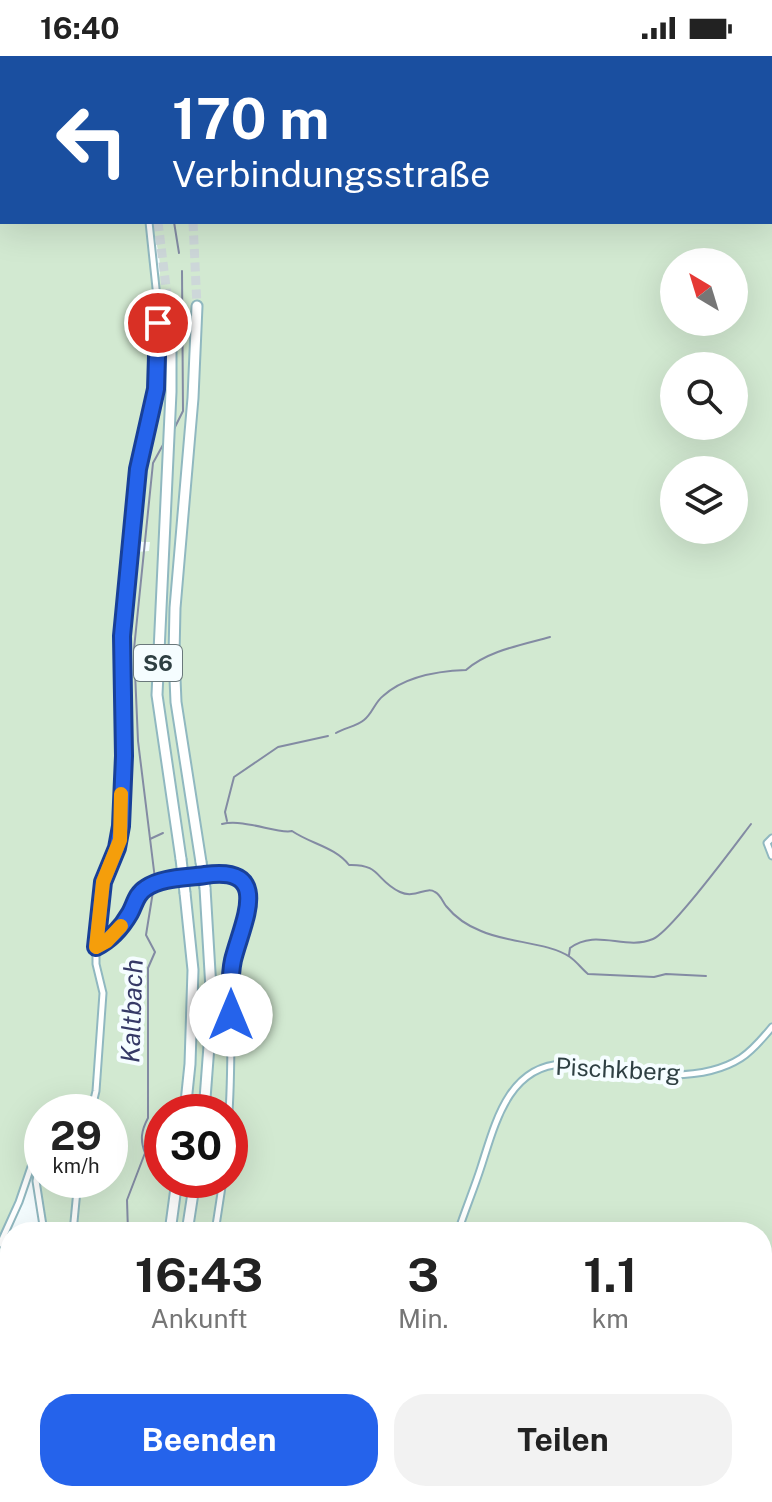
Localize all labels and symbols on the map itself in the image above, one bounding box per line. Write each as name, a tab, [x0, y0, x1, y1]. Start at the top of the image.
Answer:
north arrow	[660, 248, 748, 336]
pin	[124, 289, 192, 357]
road number: S6	[134, 645, 182, 681]
water label: Kaltbach	[114, 958, 149, 1064]
position arrow	[189, 973, 273, 1057]
street label: Pischkberg	[555, 1052, 681, 1086]
speed limit sign: 30	[144, 1094, 248, 1198]

